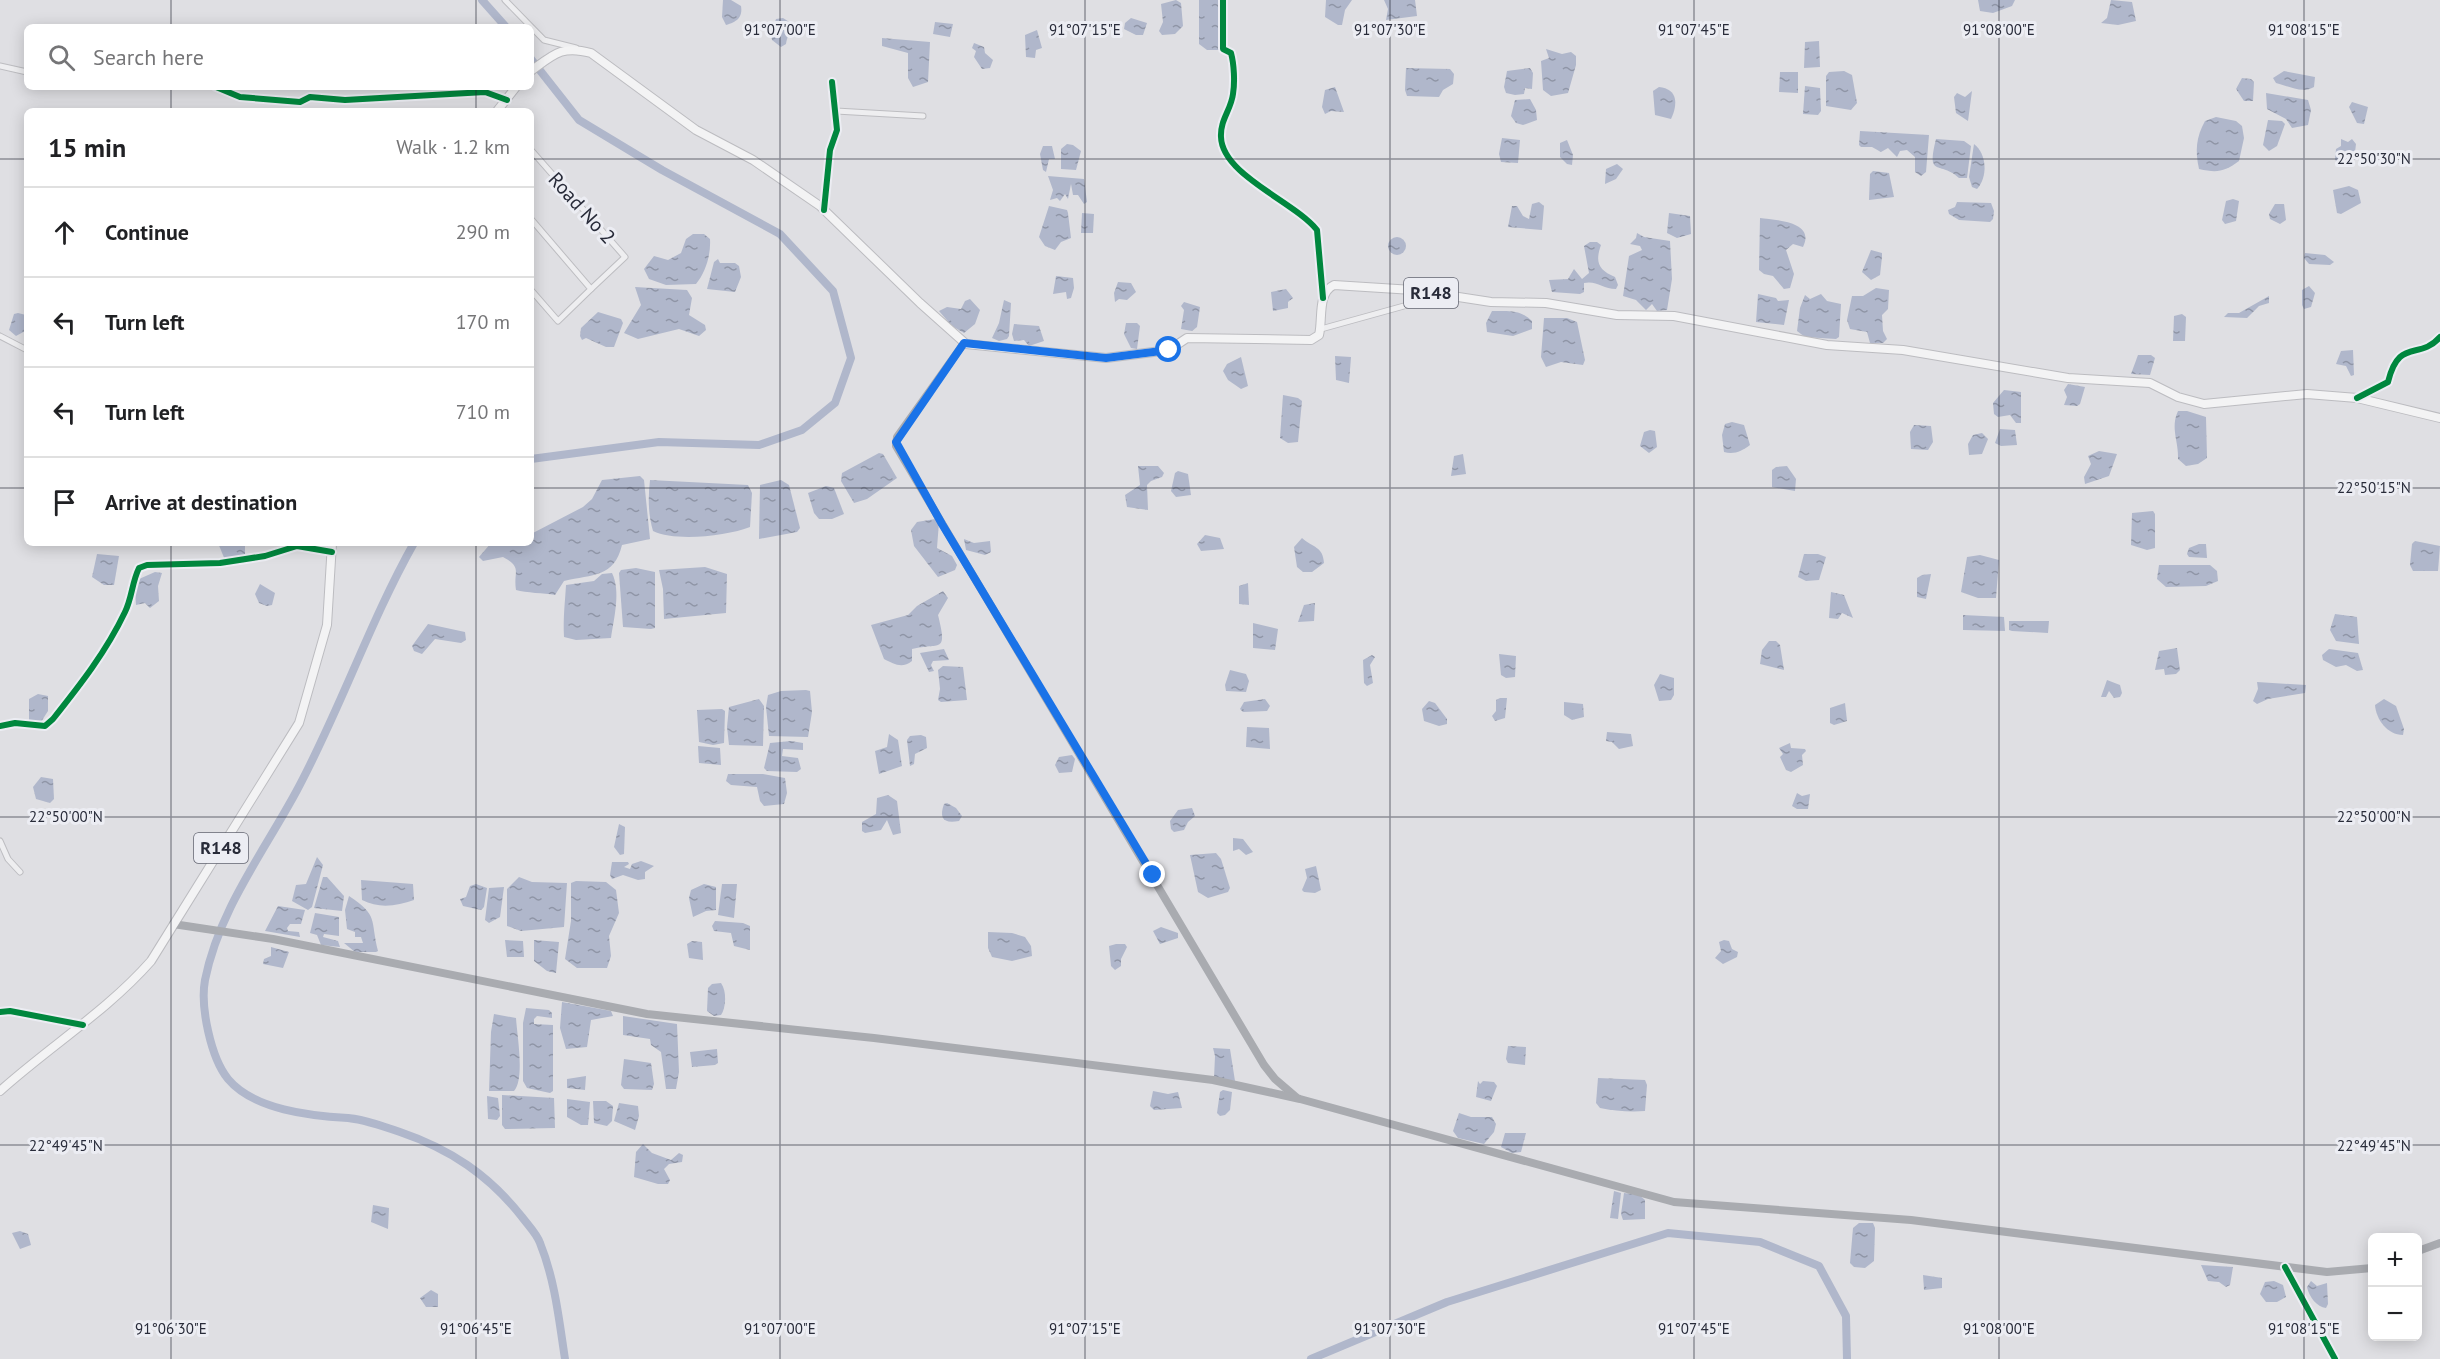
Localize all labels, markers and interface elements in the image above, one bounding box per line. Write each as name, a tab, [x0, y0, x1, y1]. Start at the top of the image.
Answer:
text: 91°07'00"E	[744, 20, 816, 39]
text: 91°07'15"E	[1049, 20, 1121, 39]
text: 91°07'30"E	[1354, 20, 1426, 39]
text: 91°07'45"E	[1658, 20, 1730, 39]
text: 91°08'00"E	[1963, 20, 2035, 39]
text: 91°08'15"E	[2268, 20, 2340, 39]
search box	[24, 24, 534, 90]
icon: search	[45, 41, 78, 74]
text: Search here	[93, 43, 204, 71]
text: 15 min	[48, 131, 126, 164]
text: Walk · 1.2 km	[396, 134, 510, 160]
text: 22°50'30"N	[2337, 149, 2411, 168]
street label: Road No 2	[543, 167, 621, 249]
icon: ahead	[48, 216, 81, 249]
text: Continue	[105, 218, 189, 246]
text: 290 m	[456, 219, 510, 245]
road number: R148	[1404, 278, 1458, 308]
icon: left	[48, 306, 81, 339]
text: Turn left	[105, 308, 185, 336]
text: 170 m	[456, 309, 510, 335]
route start	[1155, 336, 1181, 362]
icon: left	[48, 396, 81, 429]
text: Turn left	[105, 398, 185, 426]
text: 710 m	[456, 399, 510, 425]
text: 22°50'15"N	[2337, 478, 2411, 497]
icon: arrive	[48, 486, 81, 519]
text: Arrive at destination	[105, 488, 297, 516]
text: 22°50'00"N	[29, 807, 103, 826]
text: 22°50'00"N	[2337, 807, 2411, 826]
road number: R148	[194, 833, 248, 863]
route end	[1139, 861, 1165, 887]
text: 22°49'45"N	[29, 1136, 103, 1155]
text: 22°49'45"N	[2337, 1136, 2411, 1155]
map controls	[2368, 1233, 2422, 1341]
button: +	[2368, 1233, 2422, 1287]
button: −	[2368, 1287, 2422, 1341]
text: 91°06'30"E	[135, 1319, 207, 1338]
text: 91°06'45"E	[440, 1319, 512, 1338]
text: 91°07'00"E	[744, 1319, 816, 1338]
text: 91°07'15"E	[1049, 1319, 1121, 1338]
text: 91°07'30"E	[1354, 1319, 1426, 1338]
text: 91°07'45"E	[1658, 1319, 1730, 1338]
text: 91°08'00"E	[1963, 1319, 2035, 1338]
text: 91°08'15"E	[2268, 1319, 2340, 1338]

